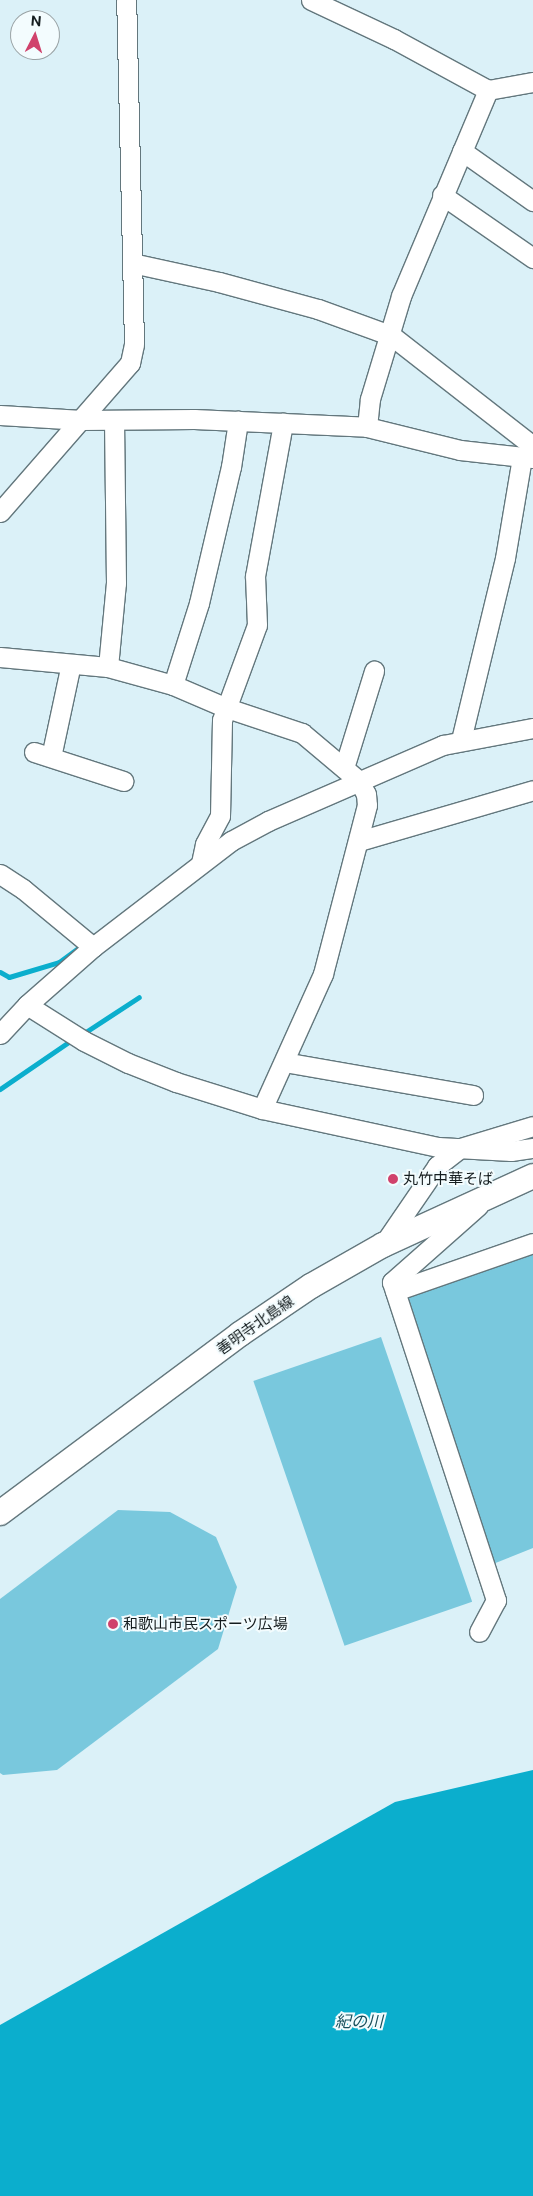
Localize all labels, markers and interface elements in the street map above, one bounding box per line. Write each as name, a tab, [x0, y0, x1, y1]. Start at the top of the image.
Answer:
north arrow	[10, 10, 60, 60]
text: N	[30, 13, 42, 29]
place label: 丸竹中華そば	[403, 1170, 493, 1188]
marker: 丸竹中華そば	[387, 1173, 399, 1185]
street label: 善明寺北島線	[213, 1292, 297, 1358]
place label: 和歌山市民スポーツ広場	[123, 1615, 288, 1633]
marker: 和歌山市民スポーツ広場	[107, 1618, 119, 1630]
water label: 紀の川	[335, 2012, 383, 2032]

